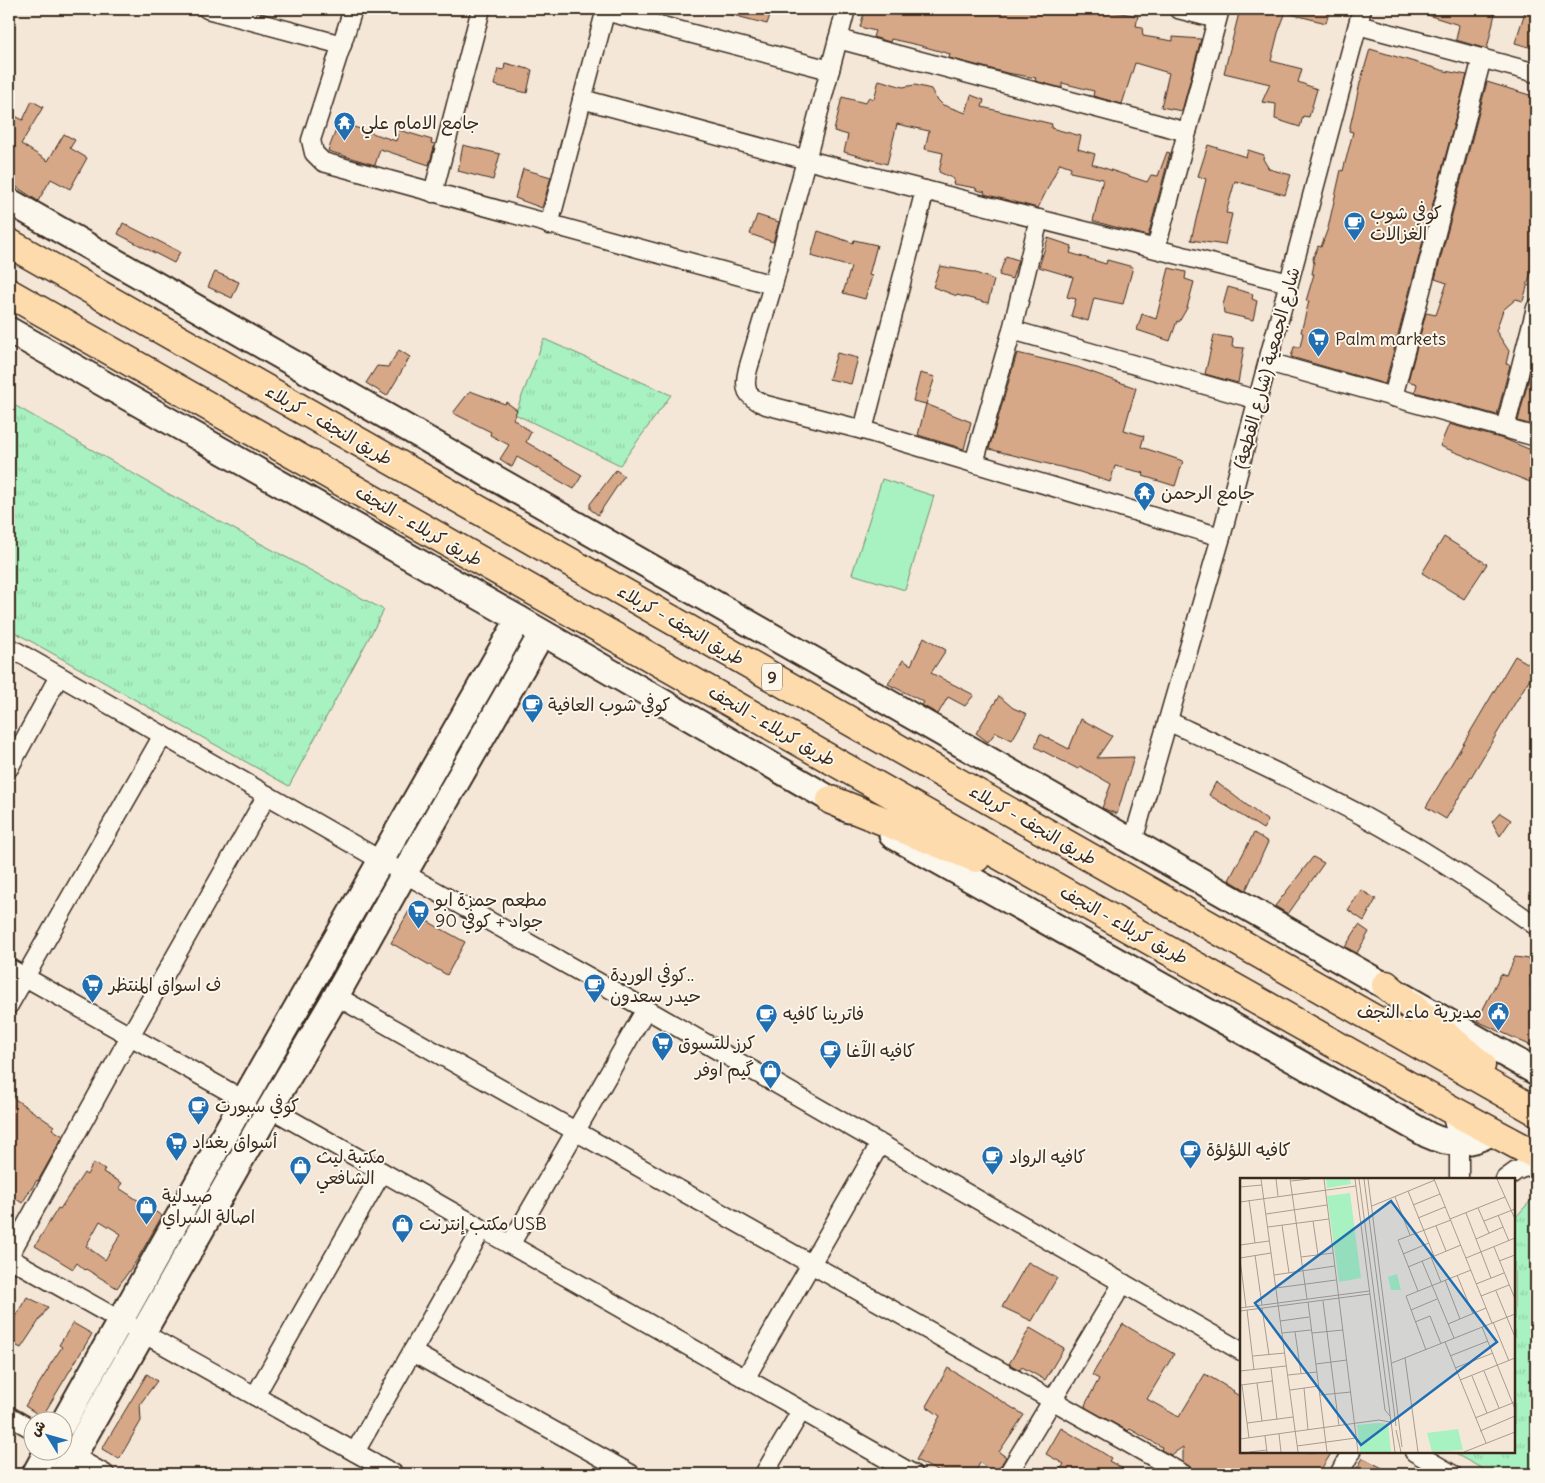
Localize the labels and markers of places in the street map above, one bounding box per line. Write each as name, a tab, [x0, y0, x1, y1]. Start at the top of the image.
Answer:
temple icon: جامع الامام علي	[333, 111, 357, 142]
place label: جامع الامام علي	[361, 111, 479, 139]
place label: كوفي شوب الغزالات	[1370, 201, 1442, 245]
cafe icon: كوفي شوب الغزالات	[1342, 211, 1366, 242]
supermarket icon: Palm markets	[1307, 327, 1331, 358]
place label: Palm markets	[1335, 327, 1446, 350]
temple icon: جامع الرحمن	[1133, 481, 1157, 512]
place label: جامع الرحمن	[1161, 481, 1255, 506]
cafe icon: كوفي شوب العافية	[520, 693, 544, 724]
place label: كوفي شوب العافية	[548, 693, 671, 718]
place label: مطعم حمزة ابو جواد + كوفي 90	[433, 888, 547, 934]
supermarket icon: مطعم حمزة ابو جواد + كوفي 90	[407, 898, 431, 929]
place label: كوفي الوردة.. حيدر سعدون	[610, 963, 701, 1007]
supermarket icon: ف اسواق المنتظر	[81, 973, 105, 1004]
place label: ف اسواق المنتظر	[107, 973, 221, 996]
cafe icon: كوفي الوردة.. حيدر سعدون	[582, 973, 606, 1004]
place label: مديرية ماء النجف	[1357, 1000, 1482, 1023]
public building icon: مديرية ماء النجف	[1486, 1000, 1510, 1031]
cafe icon: فاترينا كافيه	[755, 1002, 779, 1033]
place label: فاترينا كافيه	[783, 1002, 864, 1025]
supermarket icon: كرز للتسوق	[650, 1031, 674, 1062]
place label: كرز للتسوق	[678, 1031, 756, 1055]
cafe icon: كافيه الآغا	[818, 1039, 842, 1070]
place label: كافيه الآغا	[846, 1039, 915, 1062]
place label: گيم اوفر	[693, 1058, 754, 1084]
shop icon: گيم اوفر	[758, 1058, 782, 1089]
cafe icon: كوفي سبورت	[187, 1094, 211, 1125]
place label: كوفي سبورت	[215, 1094, 299, 1119]
supermarket icon: أسواق بغداد	[164, 1130, 188, 1161]
place label: أسواق بغداد	[192, 1130, 278, 1153]
cafe icon: كافيه اللؤلؤة	[1178, 1138, 1202, 1169]
place label: كافيه اللؤلؤة	[1206, 1138, 1291, 1161]
place label: مكتبة ليث الشافعي	[316, 1145, 385, 1194]
cafe icon: كافيه الرواد	[981, 1145, 1005, 1176]
place label: كافيه الرواد	[1009, 1145, 1086, 1168]
shop icon: مكتبة ليث الشافعي	[288, 1155, 312, 1186]
place label: صيدلية اصالة السراي	[162, 1184, 255, 1230]
shop icon: صيدلية اصالة السراي	[134, 1194, 158, 1225]
shop icon: مكتب إنترنت USB	[391, 1212, 415, 1243]
place label: مكتب إنترنت USB	[419, 1212, 547, 1235]

